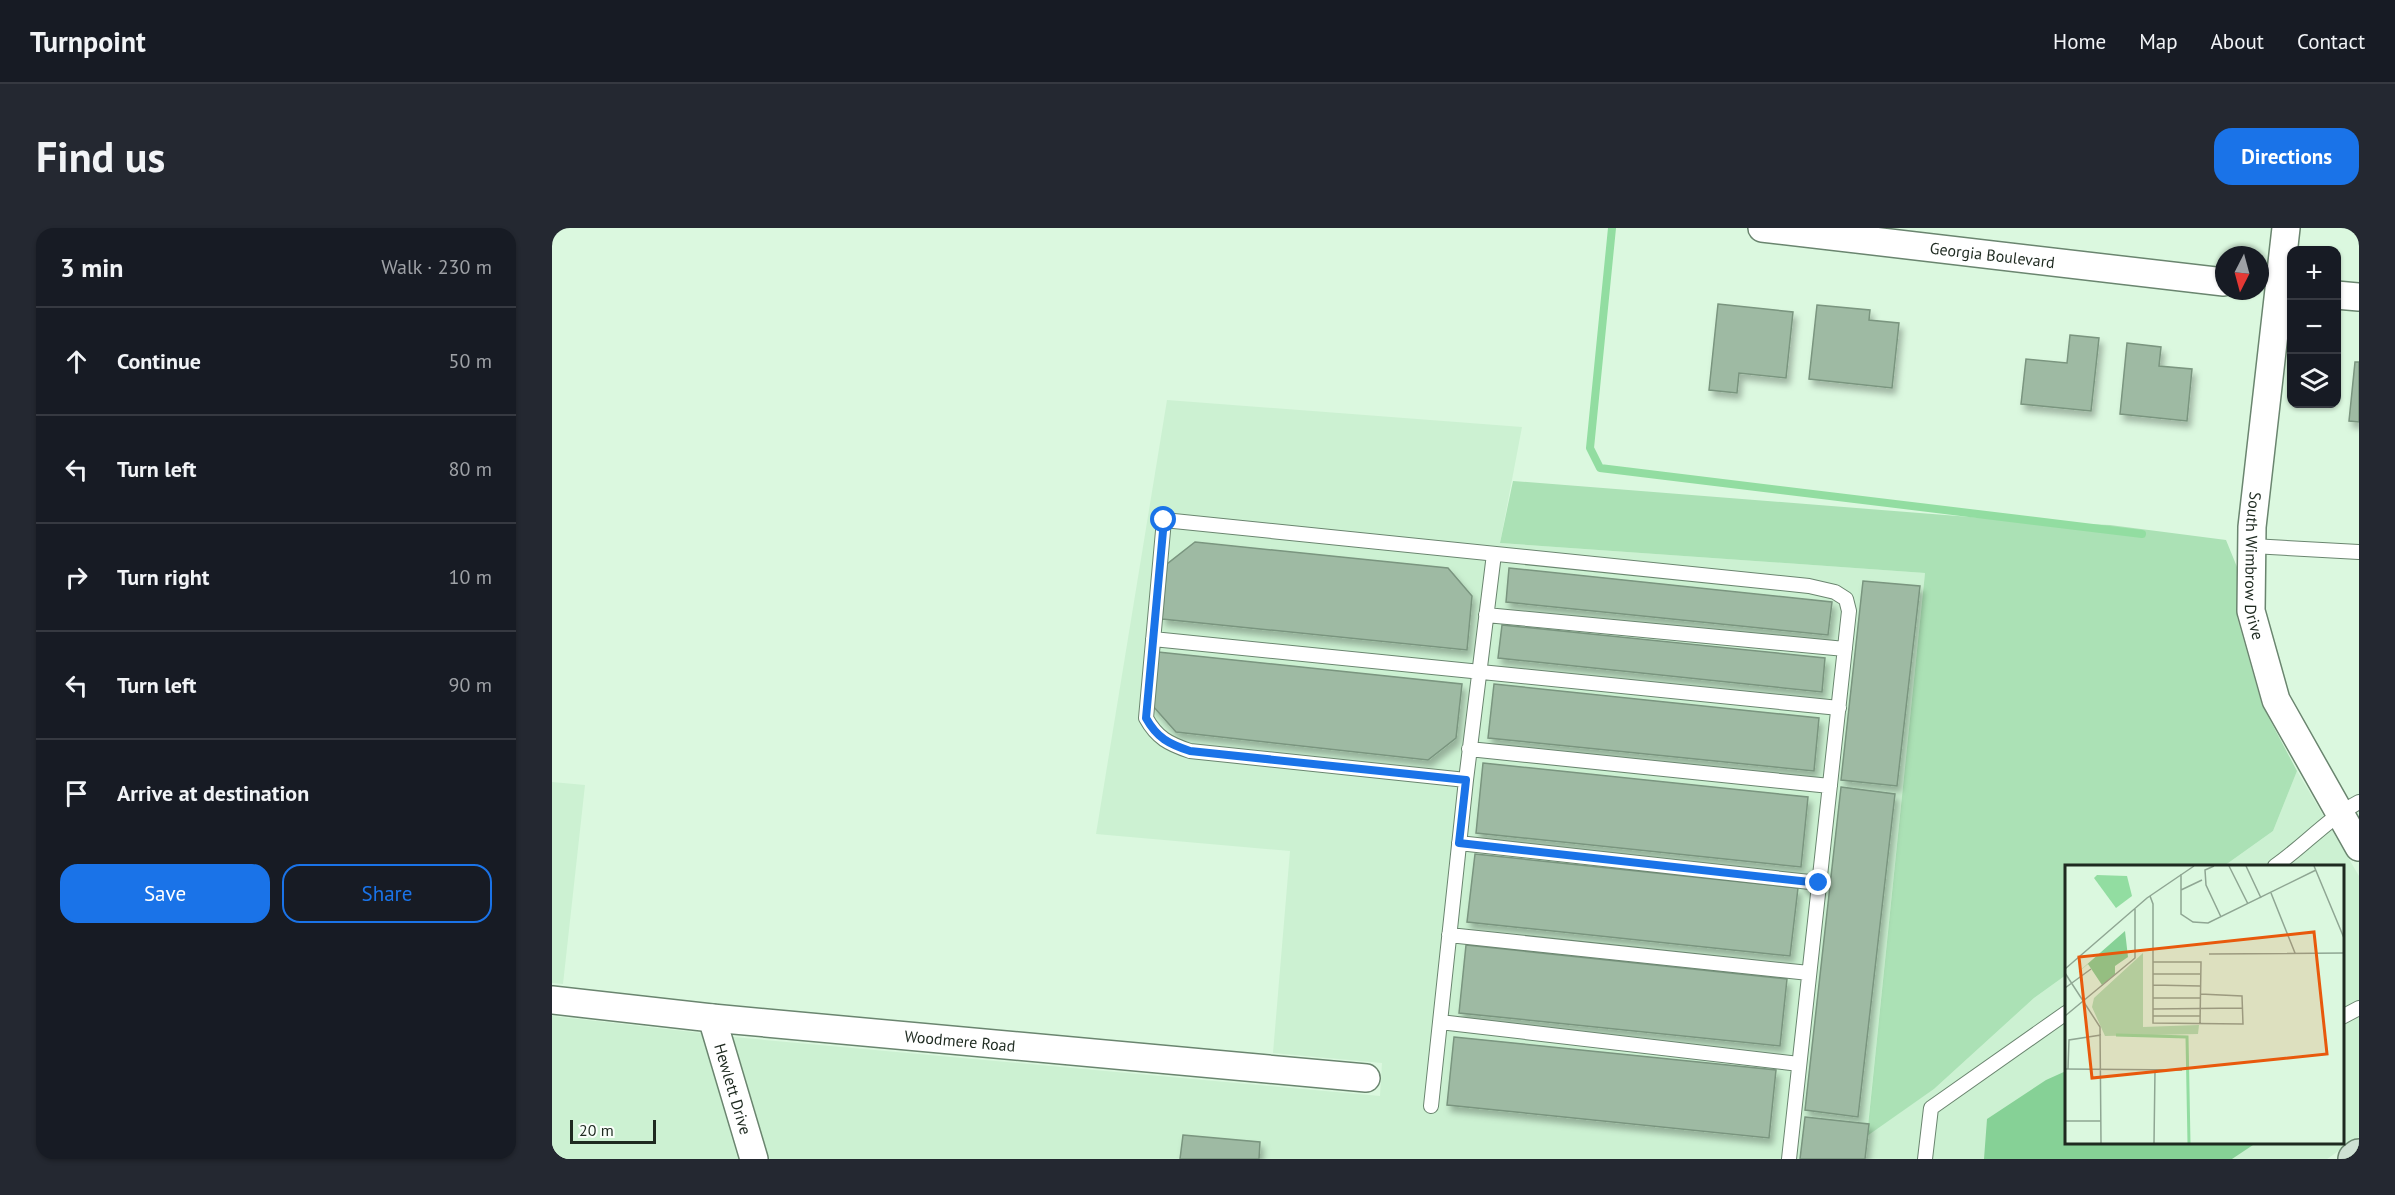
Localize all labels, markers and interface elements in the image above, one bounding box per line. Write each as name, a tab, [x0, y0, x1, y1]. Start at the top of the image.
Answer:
text: Turnpoint	[30, 23, 146, 60]
text: Home	[2053, 28, 2106, 55]
text: Map	[2139, 28, 2178, 55]
text: About	[2211, 28, 2264, 55]
text: Contact	[2297, 28, 2365, 55]
button: Directions	[2214, 128, 2359, 185]
text: Find us	[36, 129, 165, 184]
street label: Georgia Boulevard	[1929, 238, 2056, 272]
north arrow	[2215, 246, 2269, 300]
map controls	[2287, 246, 2341, 408]
button: +	[2287, 246, 2341, 300]
text: 3 min	[60, 251, 123, 284]
text: Walk · 230 m	[381, 254, 492, 280]
button: −	[2287, 300, 2341, 354]
icon: ahead	[60, 345, 93, 378]
text: Continue	[117, 347, 201, 375]
text: 50 m	[449, 348, 492, 374]
button: layers	[2287, 354, 2341, 408]
icon: left	[60, 453, 93, 486]
text: Turn left	[117, 455, 197, 483]
text: 80 m	[449, 456, 492, 482]
street label: South Wimbrow Drive	[2241, 491, 2269, 642]
route start	[1150, 506, 1176, 532]
icon: right	[60, 561, 93, 594]
text: Turn right	[117, 563, 209, 591]
text: 10 m	[449, 564, 492, 590]
icon: left	[60, 669, 93, 702]
text: Turn left	[117, 671, 197, 699]
text: 90 m	[449, 672, 492, 698]
icon: arrive	[60, 777, 93, 810]
text: Arrive at destination	[117, 779, 309, 807]
button: Save	[60, 864, 270, 923]
button: Share	[282, 864, 492, 923]
inset map	[2065, 865, 2344, 1144]
route end	[1805, 869, 1831, 895]
street label: Woodmere Road	[904, 1026, 1016, 1056]
street label: Hewlett Drive	[710, 1041, 756, 1137]
scale bar	[570, 1117, 656, 1144]
text: 20 m	[579, 1120, 614, 1140]

